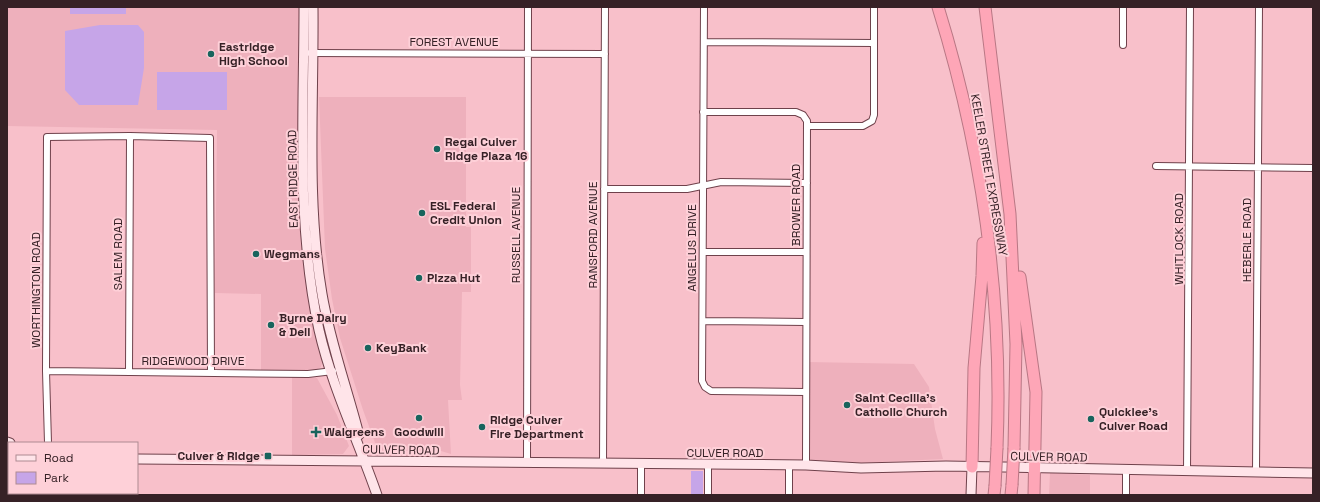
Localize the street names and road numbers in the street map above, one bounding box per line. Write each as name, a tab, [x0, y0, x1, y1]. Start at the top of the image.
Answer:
street label: FOREST AVENUE	[409, 34, 499, 50]
street label: KEELER STREET EXPRESSWAY	[967, 93, 1011, 258]
street label: EAST RIDGE ROAD	[284, 130, 302, 228]
street label: BROWER ROAD	[788, 164, 804, 246]
street label: RANSFORD AVENUE	[585, 181, 601, 289]
street label: RUSSELL AVENUE	[508, 186, 524, 283]
street label: WHITLOCK ROAD	[1171, 193, 1187, 285]
street label: HEBERLE ROAD	[1239, 198, 1255, 282]
street label: ANGELUS DRIVE	[684, 204, 700, 292]
street label: SALEM ROAD	[110, 218, 126, 290]
street label: WORTHINGTON ROAD	[28, 232, 44, 348]
street label: RIDGEWOOD DRIVE	[142, 353, 245, 369]
street label: CULVER ROAD	[362, 441, 440, 459]
street label: CULVER ROAD	[686, 445, 764, 461]
street label: CULVER ROAD	[1010, 448, 1088, 466]

